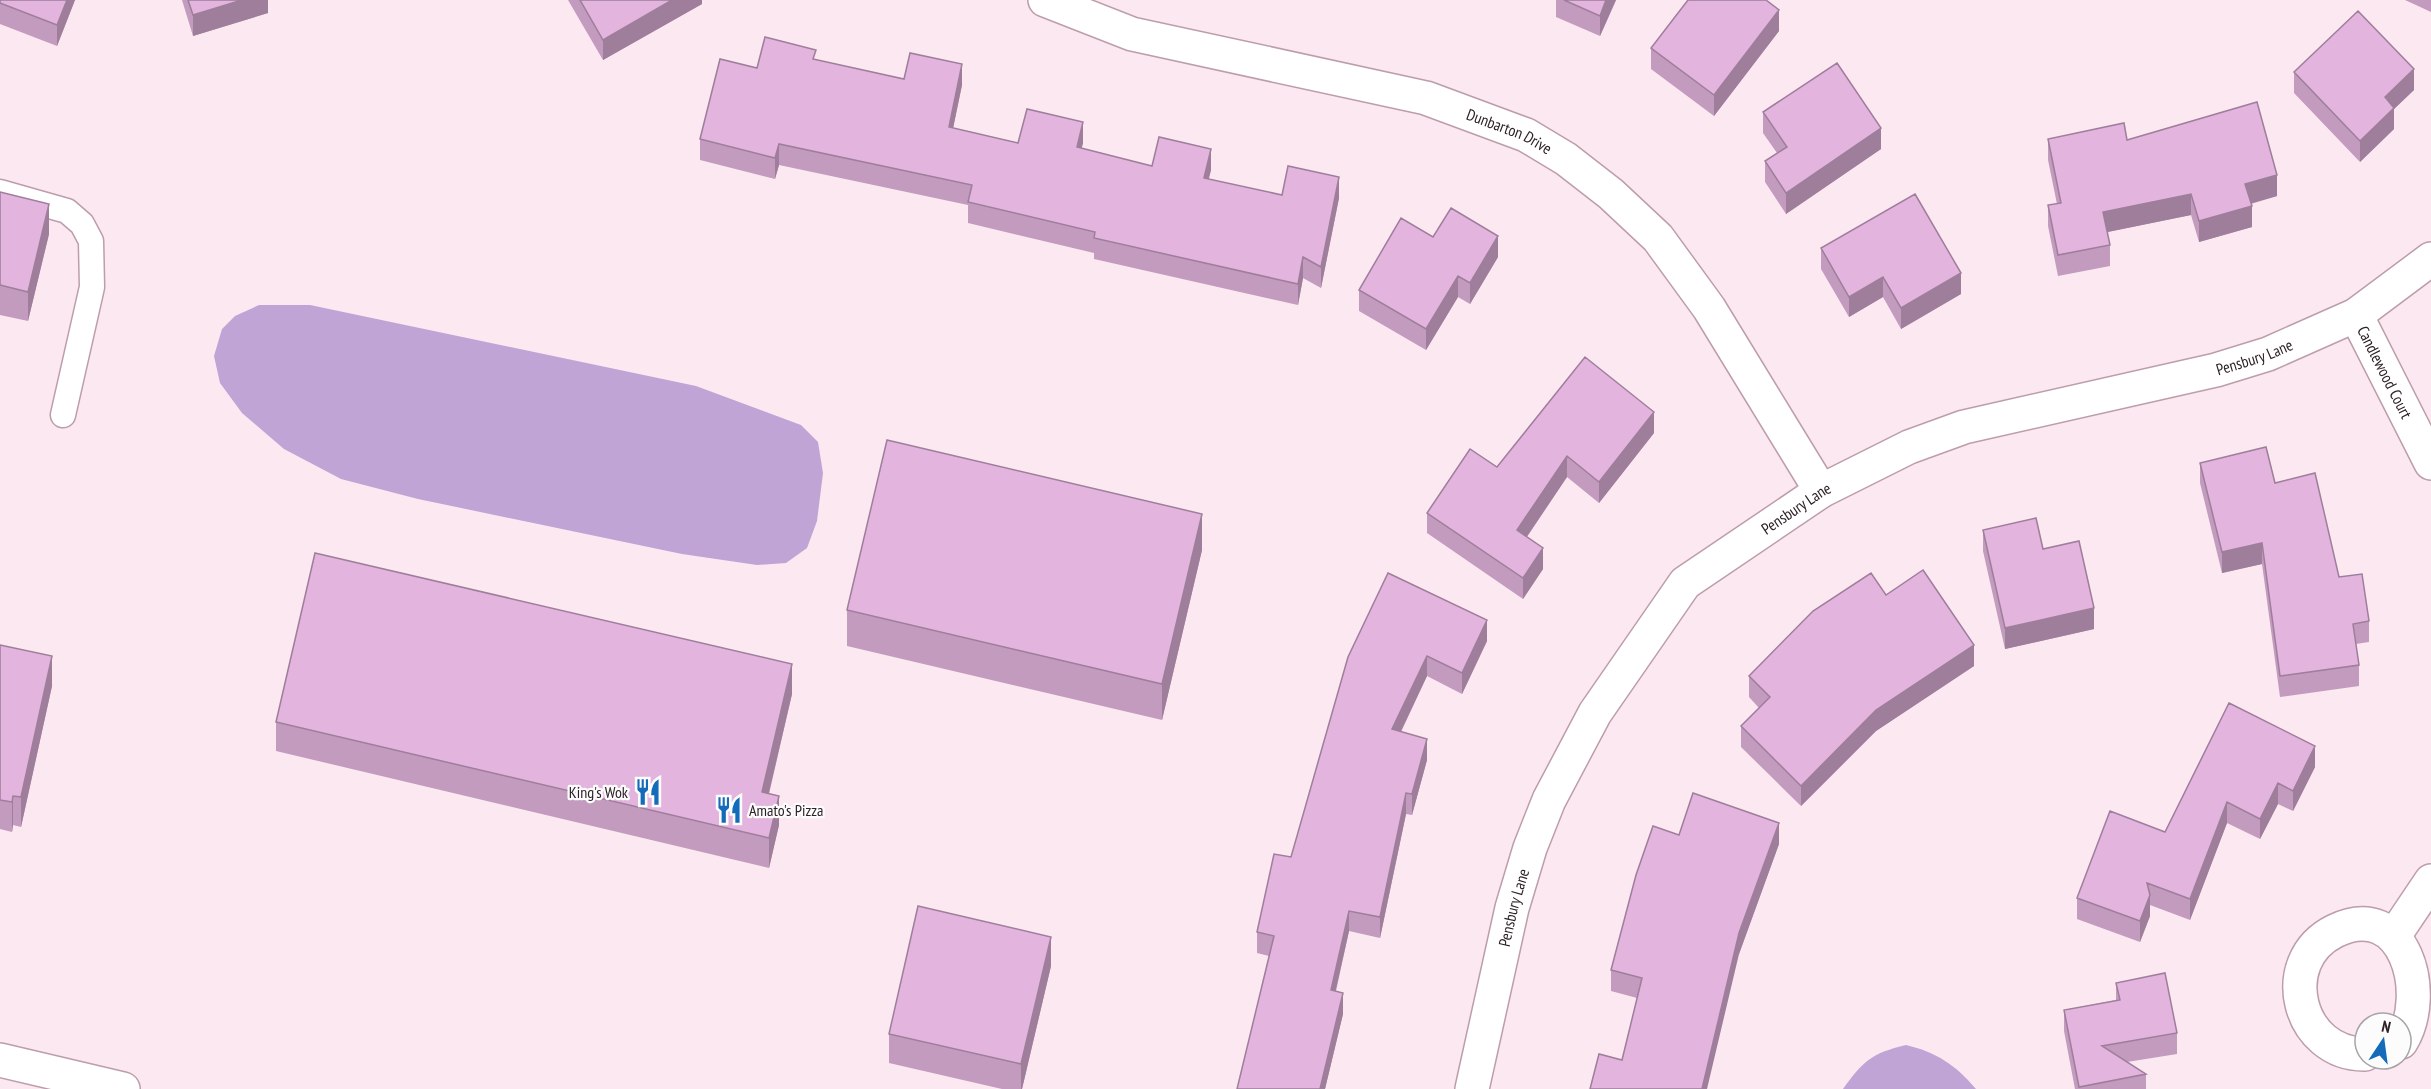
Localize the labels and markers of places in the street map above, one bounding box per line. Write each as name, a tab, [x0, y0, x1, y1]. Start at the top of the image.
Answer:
restaurant icon: King's Wok	[633, 777, 663, 807]
place label: King's Wok	[569, 782, 629, 802]
restaurant icon: Amato's Pizza	[714, 795, 744, 825]
place label: Amato's Pizza	[749, 800, 823, 820]

